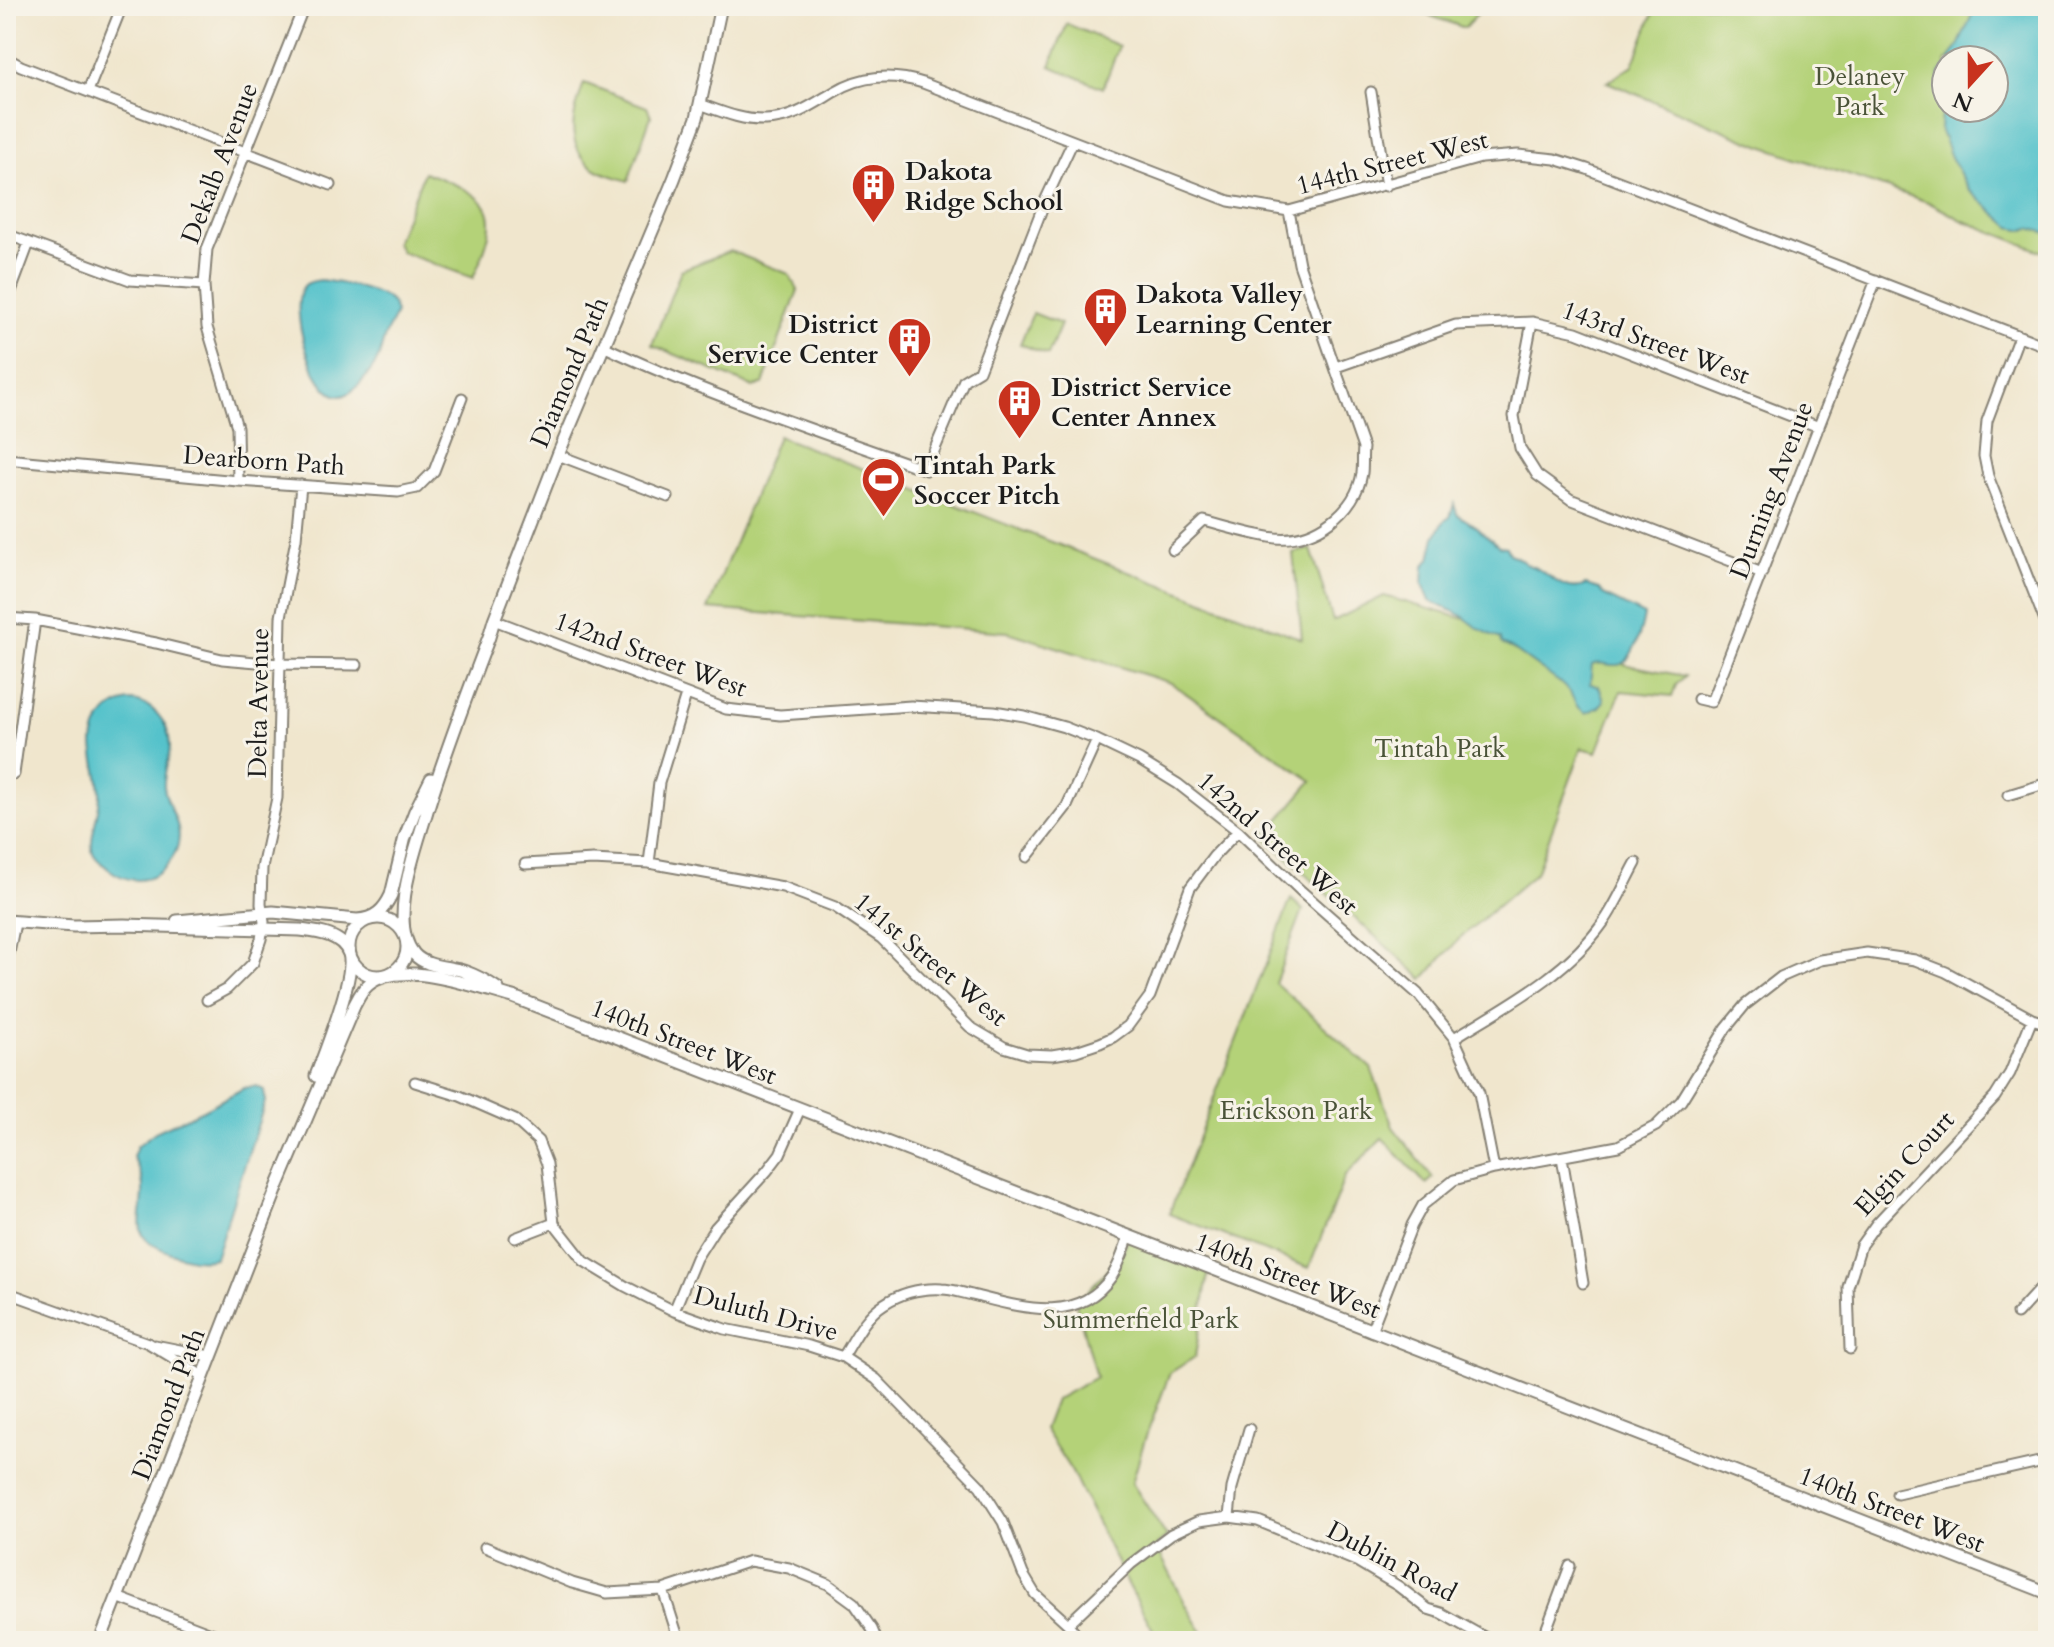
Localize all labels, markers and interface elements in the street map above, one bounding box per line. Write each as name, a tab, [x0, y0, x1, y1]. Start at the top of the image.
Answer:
north arrow	[1930, 44, 2010, 124]
park label: Delaney Park	[1814, 59, 1906, 124]
street label: Dekalb Avenue	[173, 78, 266, 249]
text: N	[1949, 84, 1977, 119]
street label: 144th Street West	[1293, 122, 1492, 203]
place label: Dakota Ridge School	[905, 154, 1064, 219]
building icon: Dakota Ridge School	[850, 162, 898, 225]
place label: Dakota Valley Learning Center	[1136, 277, 1332, 342]
building icon: Dakota Valley Learning Center	[1081, 285, 1129, 348]
street label: Diamond Path	[522, 292, 617, 453]
street label: 143rd Street West	[1557, 292, 1754, 393]
place label: District Service Center	[708, 307, 879, 372]
building icon: District Service Center	[885, 315, 933, 378]
place label: District Service Center Annex	[1051, 370, 1232, 435]
building icon: District Service Center Annex	[996, 378, 1044, 441]
street label: Durning Avenue	[1722, 396, 1821, 584]
street label: Dearborn Path	[182, 437, 346, 484]
place label: Tintah Park Soccer Pitch	[914, 448, 1060, 513]
sports icon: Tintah Park Soccer Pitch	[859, 456, 907, 519]
street label: 142nd Street West	[550, 603, 752, 706]
street label: Delta Avenue	[240, 628, 277, 778]
park label: Tintah Park	[1374, 731, 1506, 766]
street label: 142nd Street West	[1190, 764, 1366, 923]
street label: 141st Street West	[846, 885, 1015, 1034]
street label: 140th Street West	[586, 990, 782, 1093]
park label: Erickson Park	[1219, 1093, 1373, 1128]
street label: Elgin Court	[1846, 1103, 1962, 1224]
street label: 140th Street West	[1190, 1224, 1386, 1327]
street label: Duluth Drive	[690, 1277, 842, 1350]
park label: Summerfield Park	[1043, 1302, 1239, 1337]
street label: Diamond Path	[123, 1323, 214, 1485]
street label: 140th Street West	[1794, 1458, 1990, 1561]
street label: Dublin Road	[1321, 1513, 1463, 1610]

